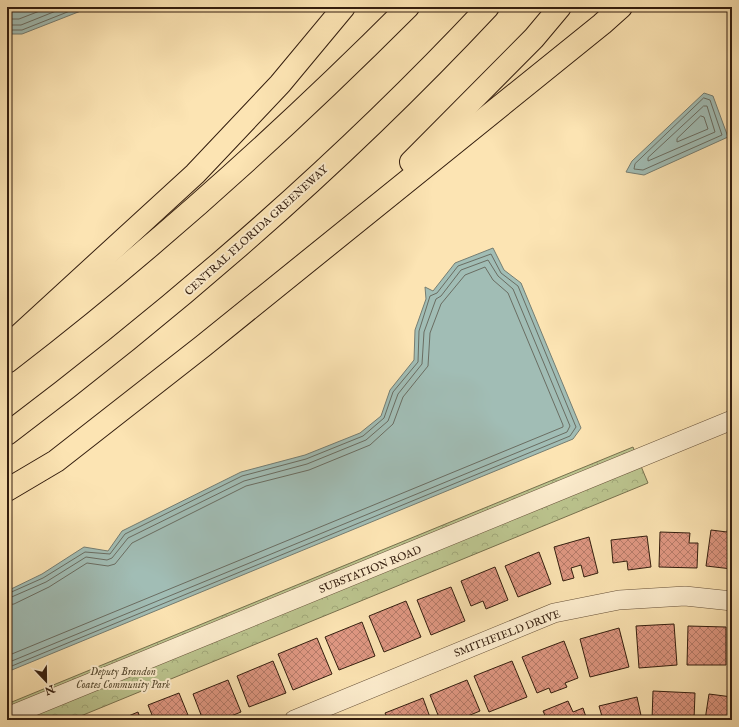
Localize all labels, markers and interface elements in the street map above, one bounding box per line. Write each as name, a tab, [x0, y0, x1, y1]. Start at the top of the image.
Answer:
street label: CENTRAL FLORIDA GREENEWAY	[182, 162, 332, 299]
street label: SUBSTATION ROAD	[317, 543, 424, 597]
street label: SMITHFIELD DRIVE	[452, 607, 563, 661]
north arrow	[26, 661, 66, 701]
park label: Deputy Brandon Coates Community Park	[76, 665, 171, 692]
text: N	[42, 681, 57, 698]

